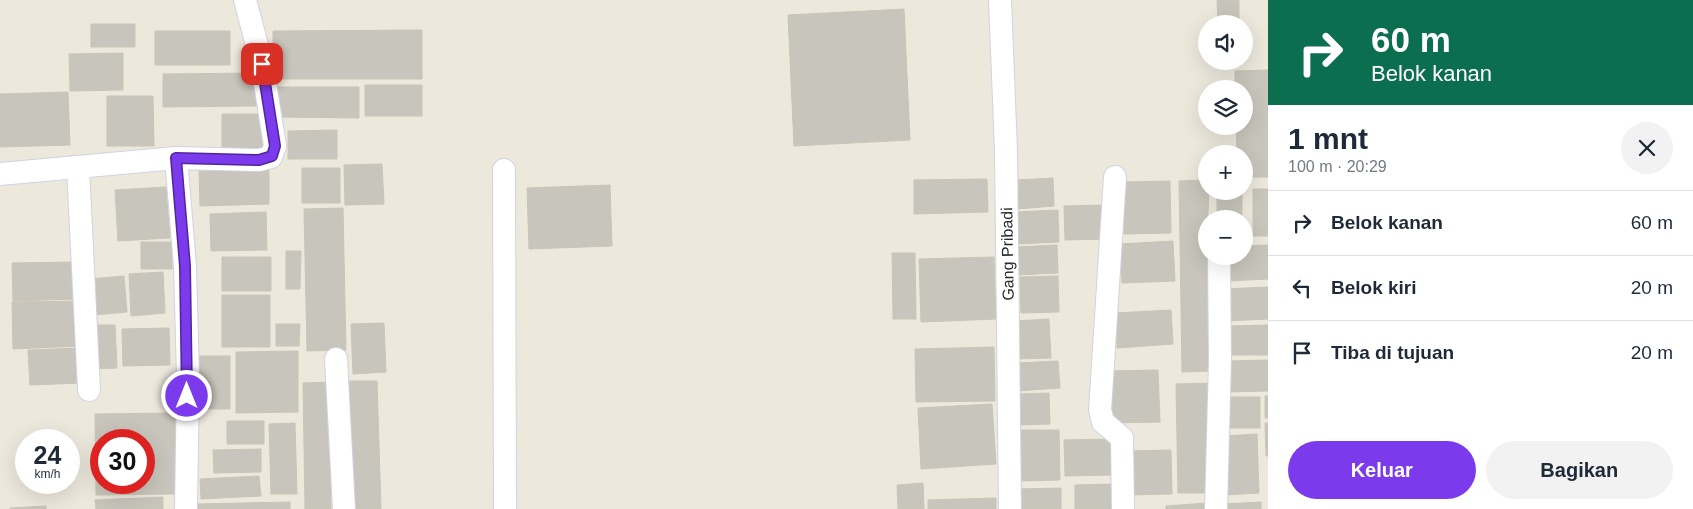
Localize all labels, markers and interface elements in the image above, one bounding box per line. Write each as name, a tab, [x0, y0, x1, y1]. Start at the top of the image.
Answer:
map controls	[1198, 15, 1253, 265]
button: sound	[1198, 15, 1253, 70]
icon: right	[1288, 20, 1353, 85]
text: 60 m	[1371, 20, 1451, 59]
pin	[241, 43, 283, 85]
icon: arrive	[248, 50, 276, 78]
text: Belok kanan	[1371, 61, 1492, 86]
button: layers	[1198, 80, 1253, 135]
text: 1 mnt	[1288, 122, 1368, 155]
button: close	[1621, 122, 1673, 174]
button: +	[1198, 145, 1253, 200]
text: 100 m · 20:29	[1288, 158, 1387, 175]
street label: Gang Pribadi	[998, 207, 1017, 301]
icon: right	[1288, 209, 1316, 237]
button: −	[1198, 210, 1253, 265]
text: Belok kanan	[1331, 212, 1443, 233]
text: 60 m	[1631, 212, 1673, 233]
icon: left	[1288, 274, 1316, 302]
text: Belok kiri	[1331, 277, 1417, 298]
text: 20 m	[1631, 277, 1673, 298]
icon: arrive	[1288, 339, 1316, 367]
text: Tiba di tujuan	[1331, 342, 1454, 363]
text: 20 m	[1631, 342, 1673, 363]
position arrow	[160, 369, 212, 421]
speed limit sign: 30	[90, 429, 155, 494]
text: 24	[34, 441, 61, 469]
button: Keluar	[1288, 441, 1476, 499]
button: Bagikan	[1486, 441, 1673, 499]
text: km/h	[34, 467, 61, 481]

